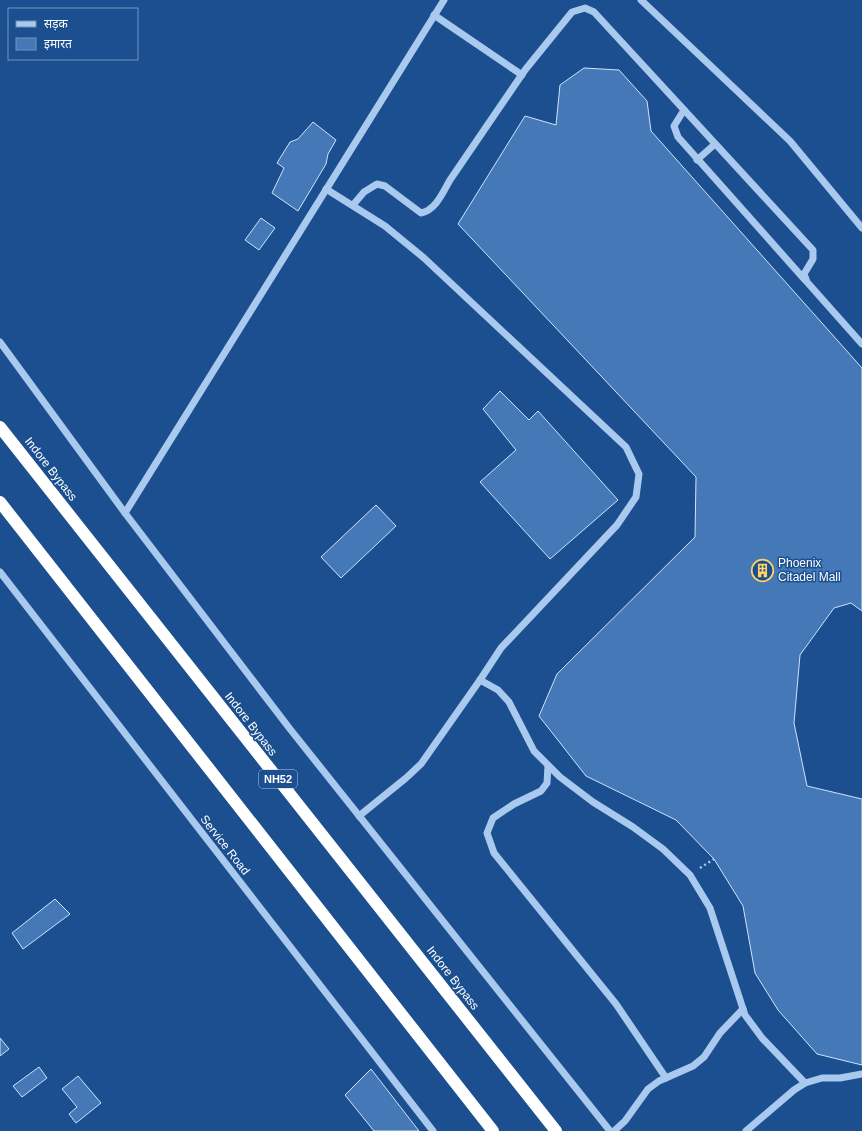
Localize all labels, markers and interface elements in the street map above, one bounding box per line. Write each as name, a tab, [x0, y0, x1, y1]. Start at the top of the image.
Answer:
legend	[8, 8, 138, 60]
text: सड़क	[44, 17, 69, 31]
text: इमारत	[44, 37, 73, 51]
street label: Indore Bypass	[22, 434, 80, 504]
place label: Phoenix Citadel Mall	[778, 556, 841, 584]
building icon: Phoenix Citadel Mall	[749, 557, 775, 583]
street label: Indore Bypass	[222, 689, 280, 759]
road number: NH52	[259, 770, 297, 788]
street label: Service Road	[197, 812, 253, 878]
street label: Indore Bypass	[424, 943, 482, 1013]

